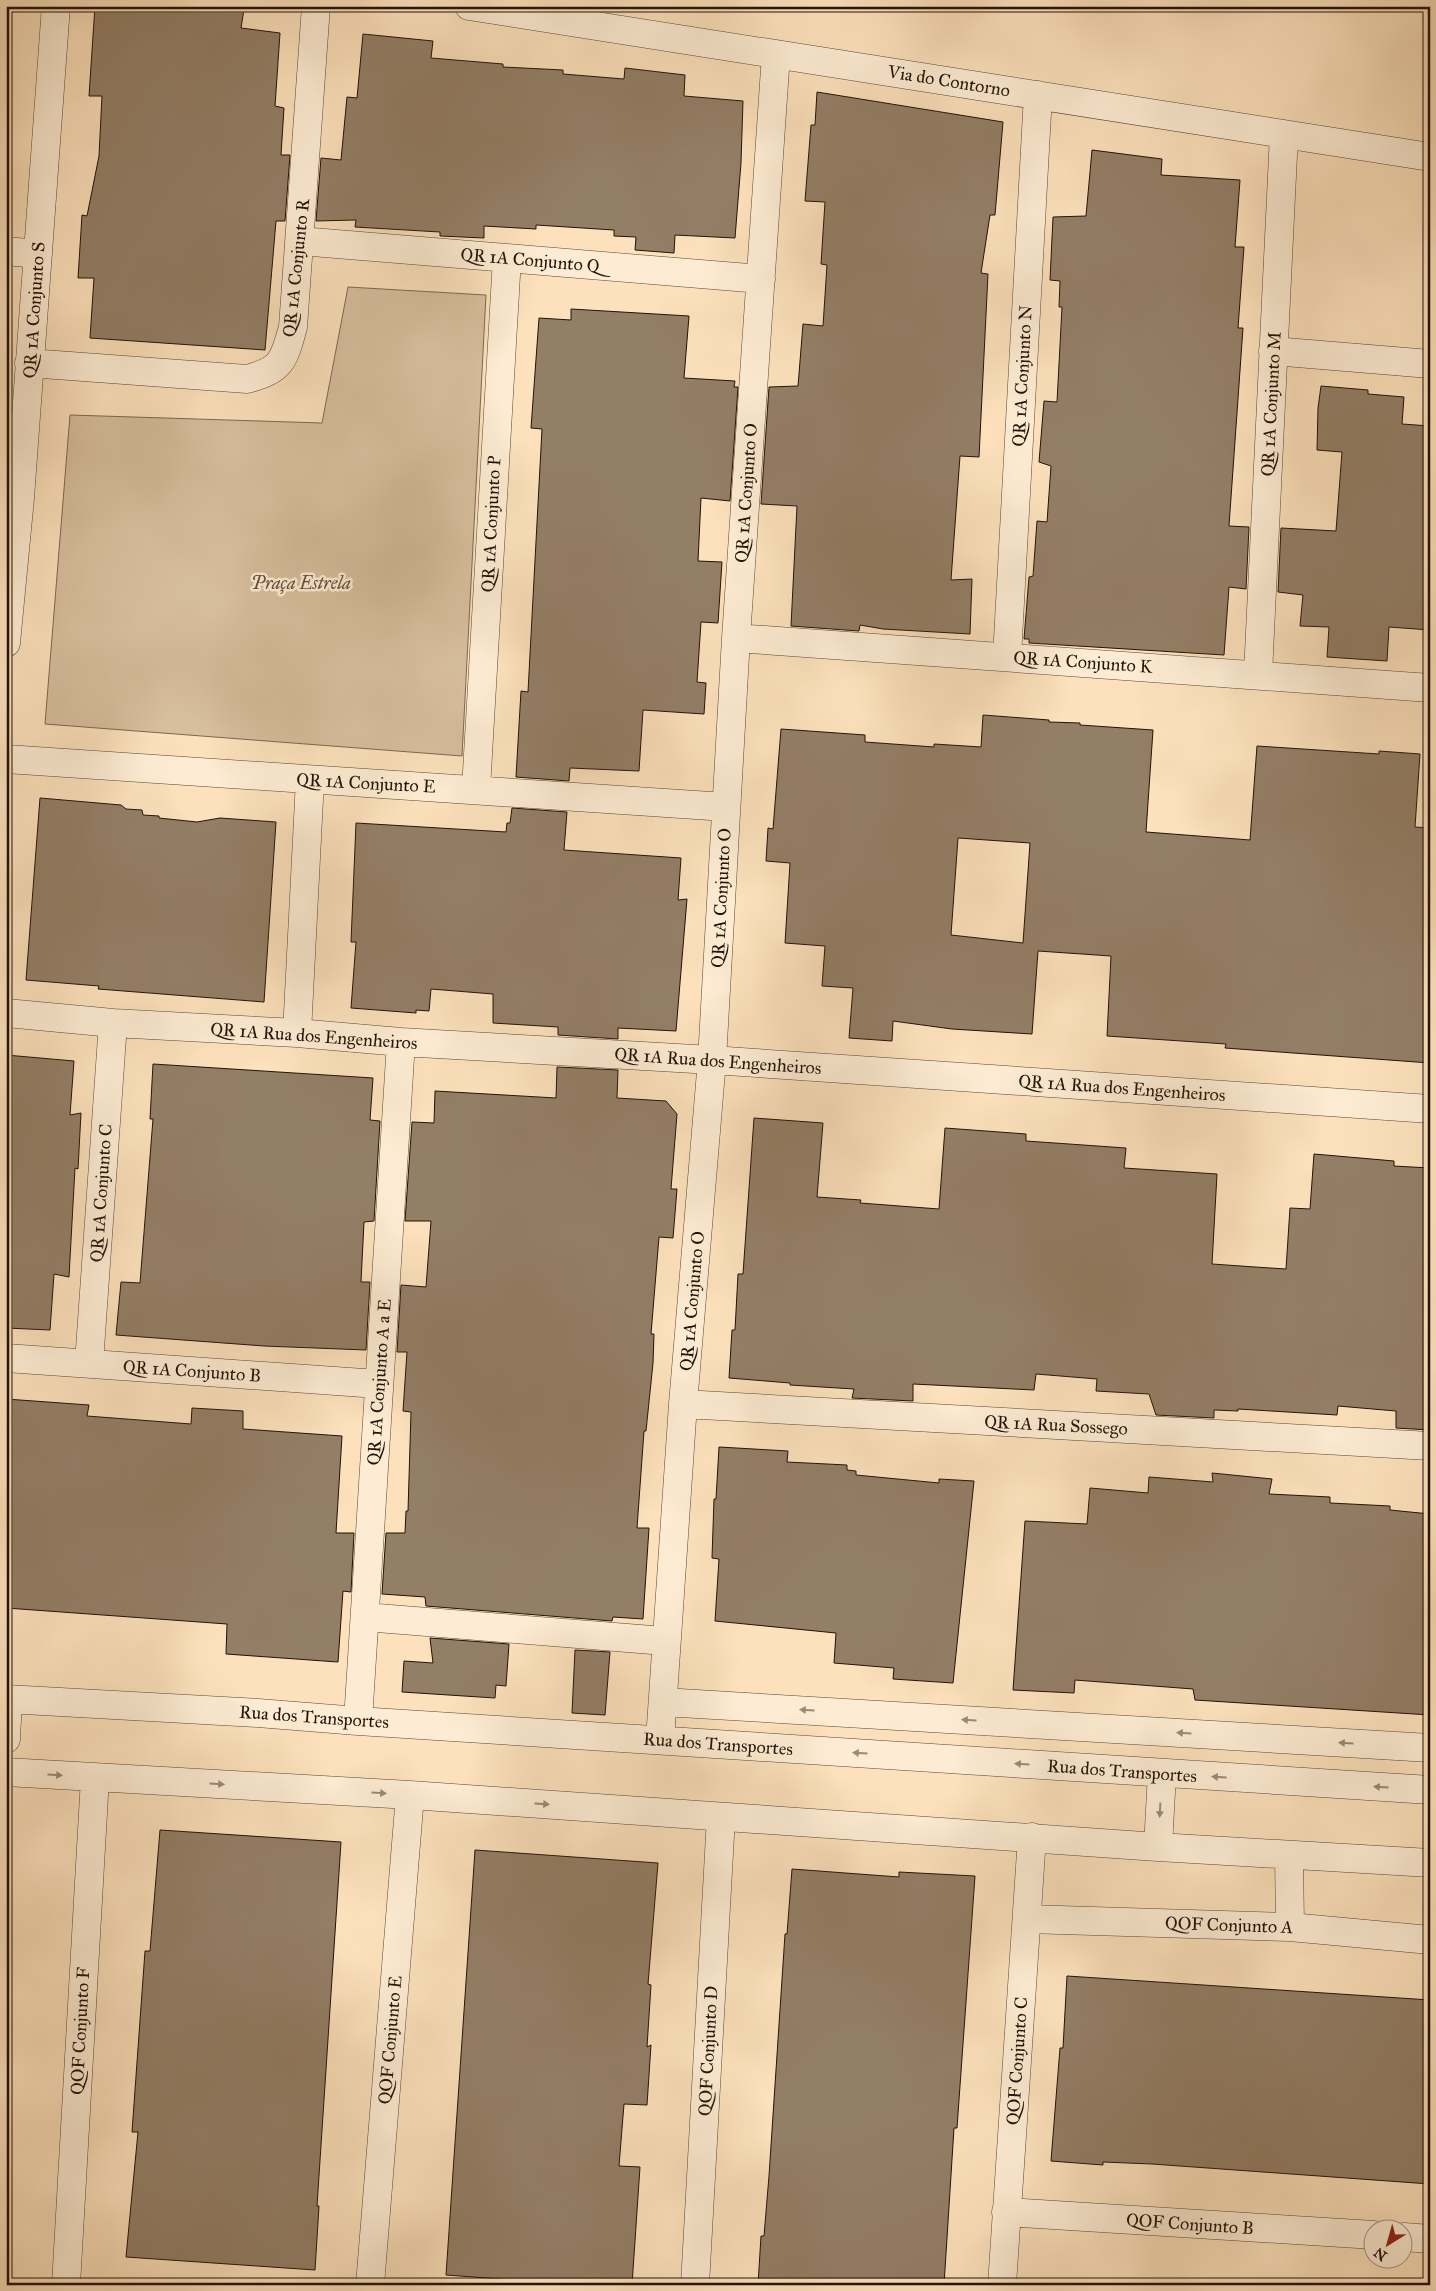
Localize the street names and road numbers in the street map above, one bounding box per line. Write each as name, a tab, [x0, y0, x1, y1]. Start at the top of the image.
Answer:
street label: Via do Contorno	[885, 60, 1012, 102]
street label: QR 1A Conjunto R	[278, 196, 314, 338]
street label: QR 1A Conjunto S	[18, 241, 50, 379]
street label: QR 1A Conjunto Q	[460, 243, 613, 278]
street label: QR 1A Conjunto N	[1007, 305, 1037, 447]
street label: QR 1A Conjunto M	[1256, 331, 1286, 477]
street label: QR 1A Conjunto O	[730, 422, 762, 564]
street label: QR 1A Conjunto P	[476, 455, 506, 593]
street label: QR 1A Conjunto K	[1013, 646, 1154, 678]
street label: QR 1A Conjunto E	[296, 768, 436, 798]
street label: QR 1A Conjunto O	[706, 827, 736, 969]
street label: QR 1A Rua dos Engenheiros	[210, 1018, 418, 1055]
street label: QR 1A Rua dos Engenheiros	[614, 1043, 822, 1080]
street label: QR 1A Rua dos Engenheiros	[1018, 1070, 1226, 1107]
street label: QR 1A Conjunto C	[85, 1123, 117, 1263]
street label: QR 1A Conjunto O	[675, 1230, 709, 1372]
street label: QR 1A Conjunto A a E	[362, 1298, 396, 1466]
street label: QR 1A Conjunto B	[122, 1355, 262, 1387]
street label: QR 1A Rua Sossego	[984, 1410, 1128, 1441]
street label: Rua dos Transportes	[238, 1701, 390, 1733]
street label: Rua dos Transportes	[642, 1728, 794, 1760]
street label: Rua dos Transportes	[1046, 1755, 1198, 1787]
street label: QOF Conjunto A	[1164, 1912, 1294, 1938]
street label: QOF Conjunto F	[66, 1966, 94, 2095]
street label: QOF Conjunto E	[373, 1975, 407, 2105]
street label: QOF Conjunto D	[694, 1985, 722, 2117]
street label: QOF Conjunto C	[1002, 1996, 1032, 2126]
street label: QOF Conjunto B	[1125, 2209, 1255, 2239]

